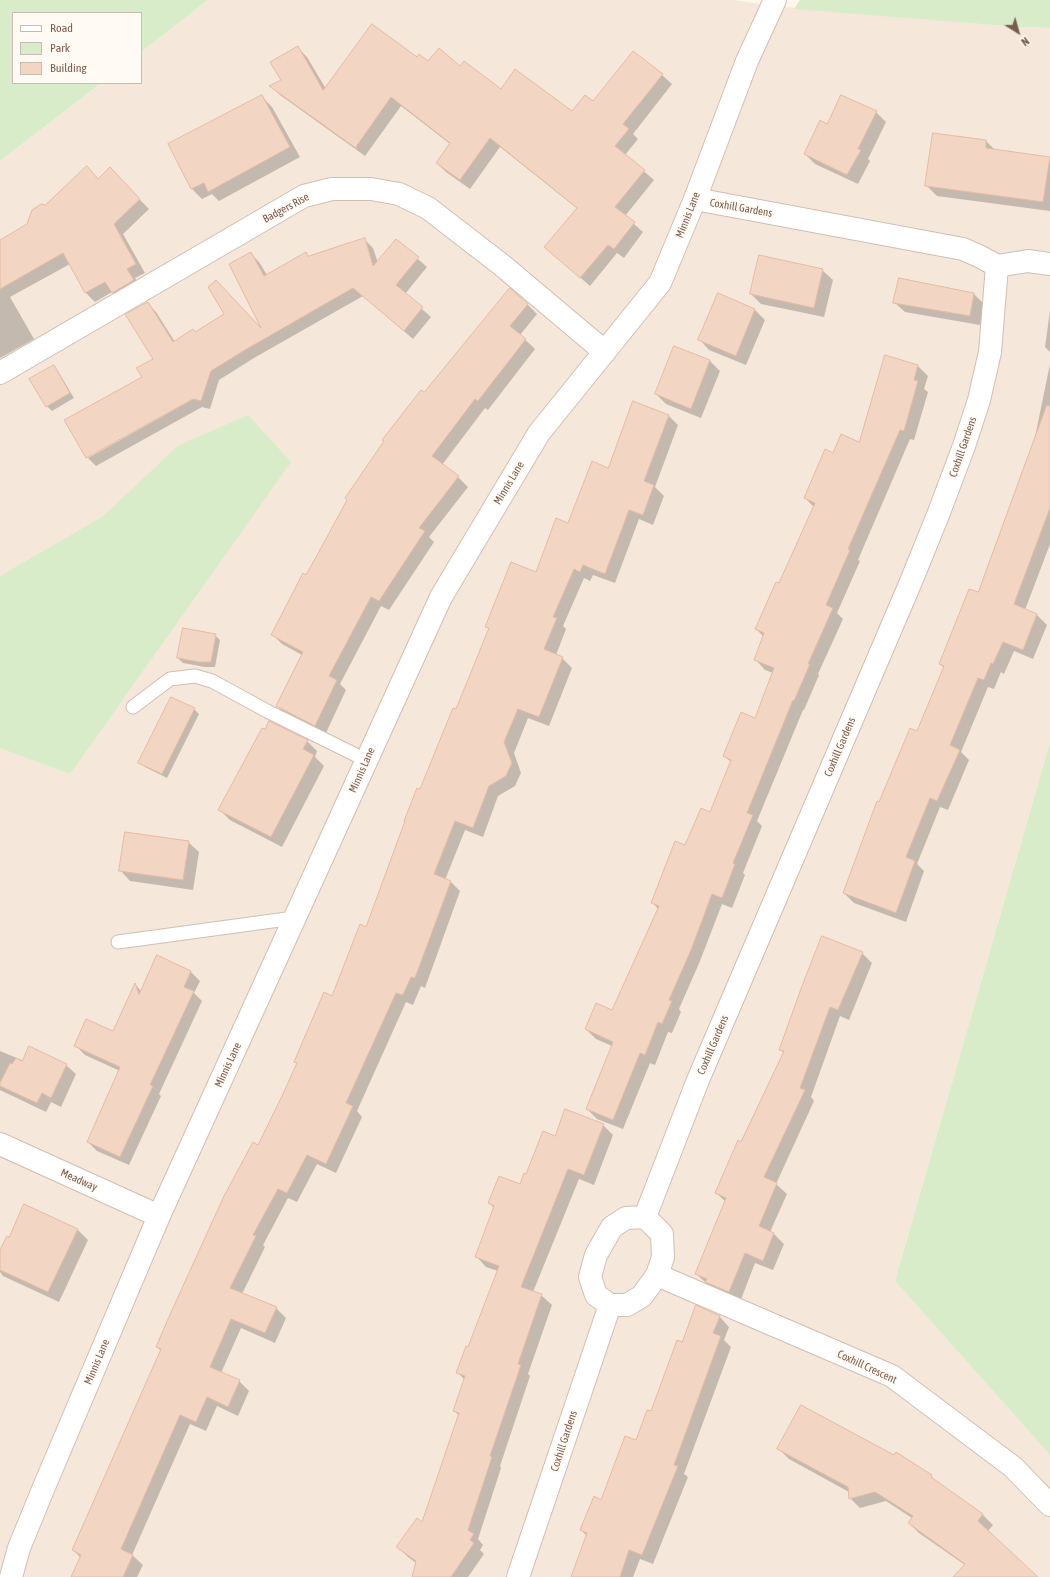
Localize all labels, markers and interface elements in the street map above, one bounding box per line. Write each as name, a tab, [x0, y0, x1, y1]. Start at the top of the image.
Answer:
legend	[12, 12, 142, 84]
north arrow	[998, 12, 1038, 52]
text: Road	[50, 21, 73, 35]
text: N	[1019, 35, 1031, 48]
text: Park	[50, 41, 70, 55]
text: Building	[50, 61, 87, 75]
street label: Badgers Rise	[261, 190, 311, 226]
street label: Minnis Lane	[673, 190, 703, 240]
street label: Coxhill Gardens	[709, 196, 773, 220]
street label: Coxhill Gardens	[946, 415, 980, 479]
street label: Minnis Lane	[491, 459, 527, 507]
street label: Coxhill Gardens	[822, 715, 858, 779]
street label: Minnis Lane	[346, 745, 378, 795]
street label: Coxhill Gardens	[695, 1013, 731, 1077]
street label: Minnis Lane	[212, 1040, 244, 1090]
street label: Meadway	[59, 1166, 99, 1194]
street label: Minnis Lane	[82, 1337, 112, 1387]
street label: Coxhill Crescent	[835, 1347, 899, 1387]
street label: Coxhill Gardens	[548, 1409, 580, 1473]

